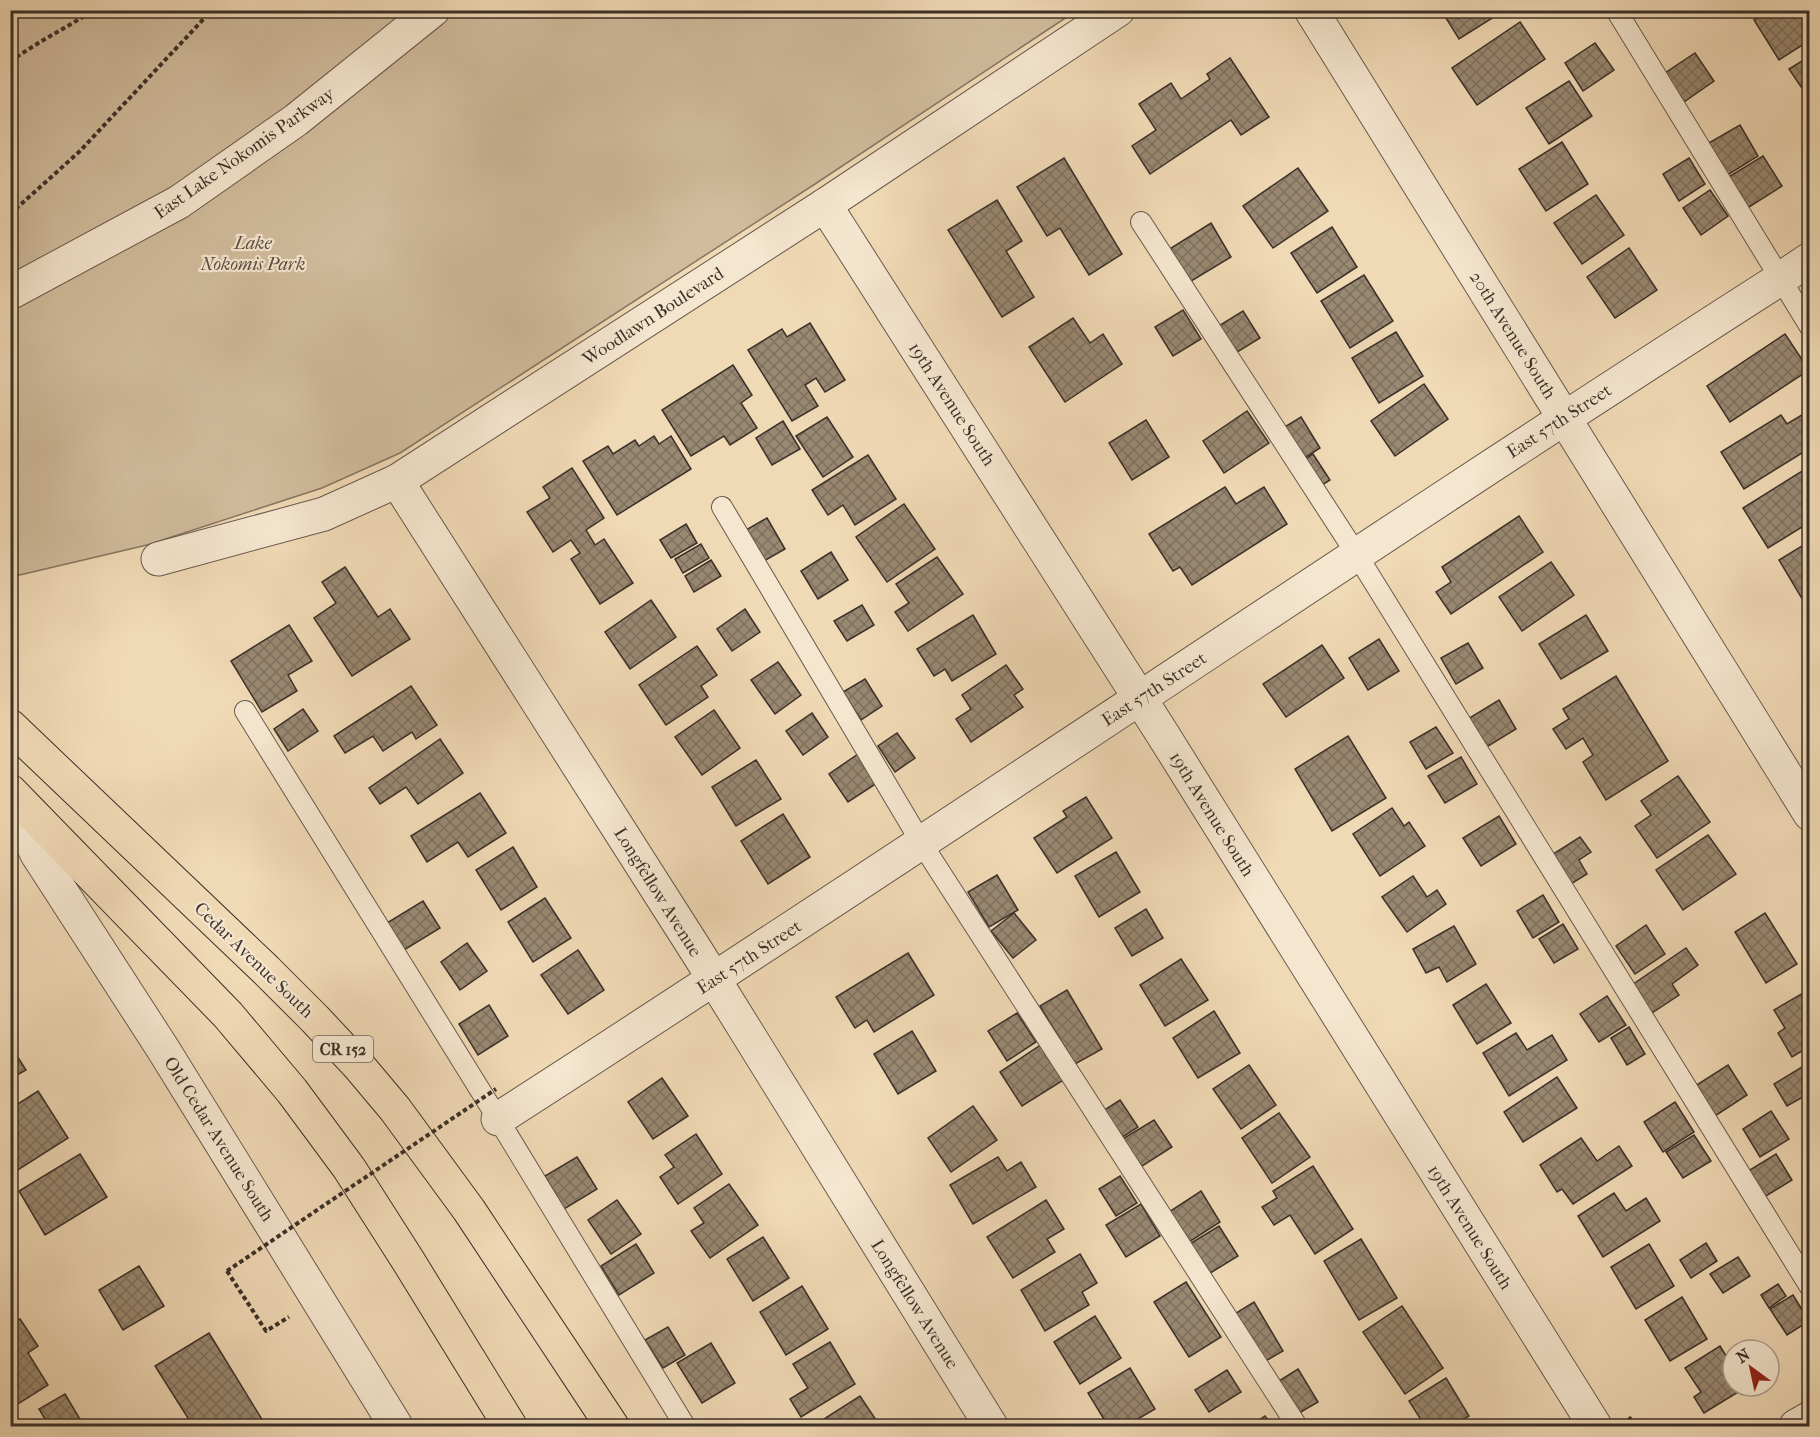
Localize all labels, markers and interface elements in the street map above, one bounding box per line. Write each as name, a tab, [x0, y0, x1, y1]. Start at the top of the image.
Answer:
street label: East Lake Nokomis Parkway	[150, 82, 340, 224]
park label: Lake Nokomis Park	[200, 233, 305, 275]
street label: Woodlawn Boulevard	[578, 263, 728, 370]
street label: 20th Avenue South	[1465, 268, 1560, 403]
street label: 19th Avenue South	[904, 339, 999, 470]
street label: East 57th Street	[1503, 379, 1616, 463]
street label: East 57th Street	[1098, 647, 1211, 731]
street label: 19th Avenue South	[1165, 748, 1258, 881]
street label: Longfellow Avenue	[609, 824, 706, 961]
street label: Cedar Avenue South	[190, 898, 318, 1023]
street label: East 57th Street	[693, 915, 806, 999]
road number: CR 152	[313, 1036, 373, 1062]
street label: Old Cedar Avenue South	[159, 1053, 278, 1226]
street label: 19th Avenue South	[1423, 1161, 1516, 1294]
street label: Longfellow Avenue	[866, 1236, 963, 1373]
north arrow	[1721, 1338, 1781, 1398]
text: N	[1733, 1344, 1754, 1367]

